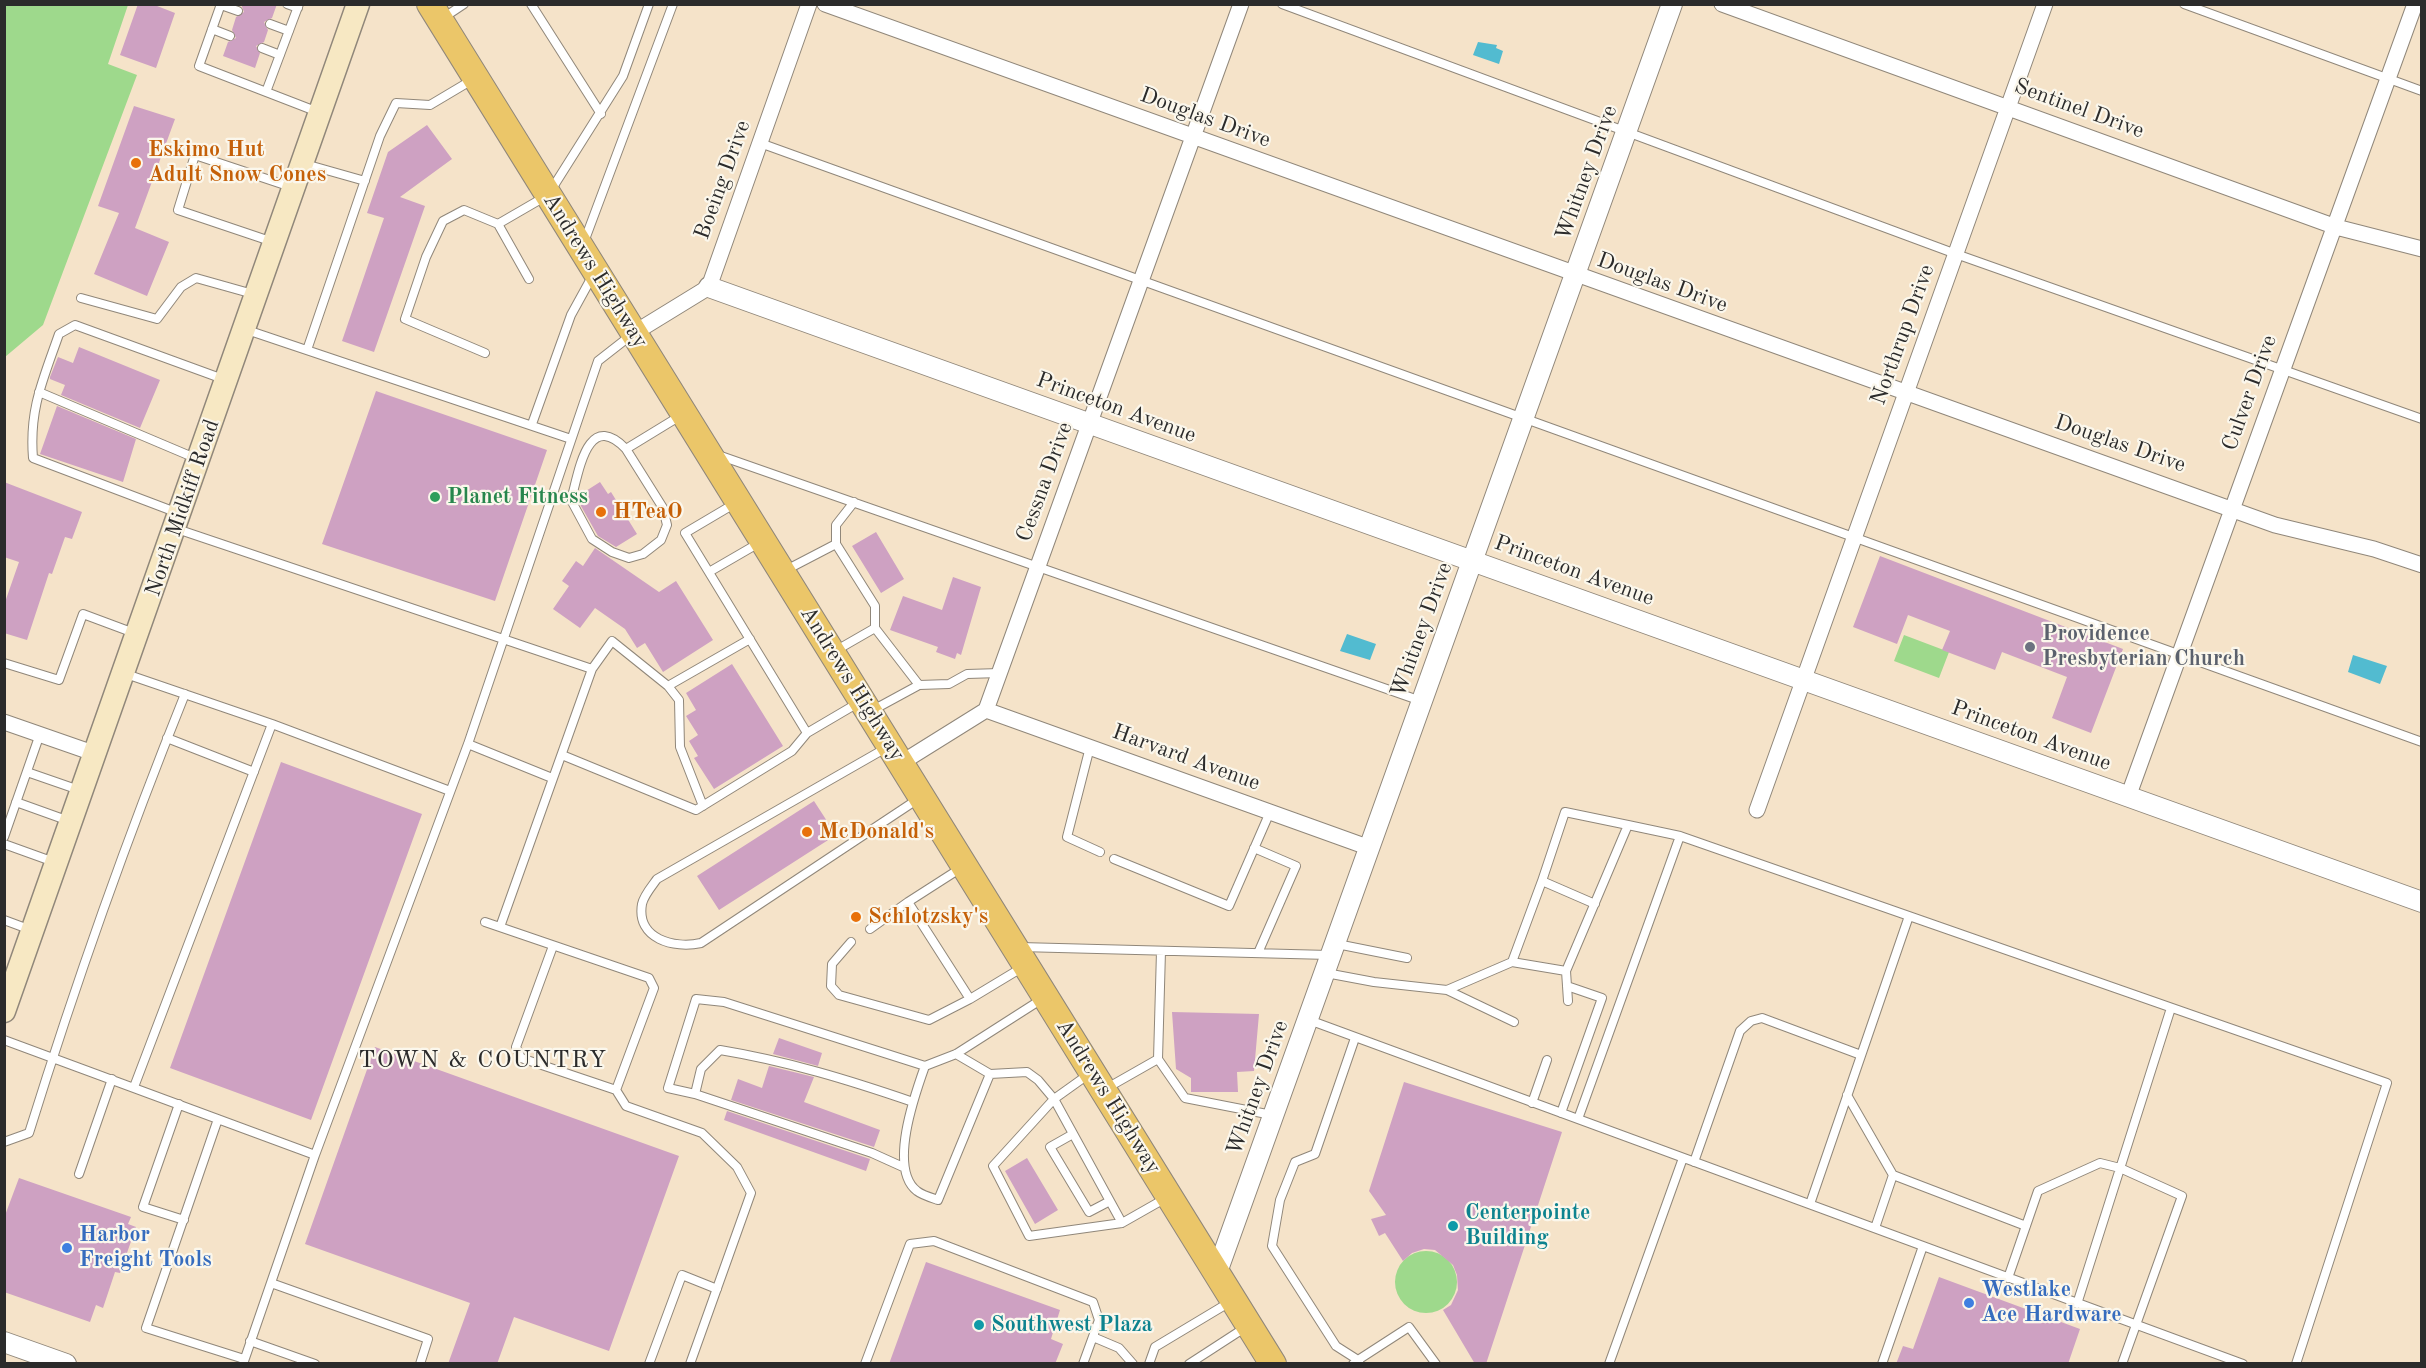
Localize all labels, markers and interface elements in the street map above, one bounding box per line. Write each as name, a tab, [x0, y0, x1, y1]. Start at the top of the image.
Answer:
street label: Sentinel Drive	[2010, 73, 2148, 145]
street label: Douglas Drive	[1136, 82, 1274, 154]
street label: Whitney Drive	[1550, 102, 1624, 244]
street label: Boeing Drive	[689, 117, 757, 243]
place label: Eskimo Hut Adult Snow Cones	[148, 137, 326, 188]
marker: Eskimo Hut Adult Snow Cones	[129, 156, 143, 170]
street label: Andrews Highway	[537, 189, 653, 353]
street label: Douglas Drive	[1593, 247, 1731, 319]
street label: Northrup Drive	[1865, 261, 1941, 409]
street label: Culver Drive	[2217, 332, 2283, 454]
street label: Princeton Avenue	[1033, 367, 1199, 449]
street label: Douglas Drive	[2051, 409, 2189, 479]
street label: North Midkiff Road	[140, 416, 226, 600]
street label: Cessna Drive	[1011, 418, 1079, 546]
place label: Planet Fitness	[447, 484, 588, 510]
marker: Planet Fitness	[428, 490, 442, 504]
place label: HTeaO	[613, 499, 683, 525]
marker: HTeaO	[594, 505, 608, 519]
street label: Princeton Avenue	[1491, 530, 1657, 612]
street label: Whitney Drive	[1385, 559, 1459, 701]
street label: Andrews Highway	[794, 602, 910, 766]
place label: Providence Presbyterian Church	[2042, 621, 2245, 672]
marker: Providence Presbyterian Church	[2023, 640, 2037, 654]
street label: Princeton Avenue	[1948, 695, 2114, 777]
street label: Harvard Avenue	[1108, 719, 1264, 797]
place label: McDonald's	[819, 819, 934, 845]
marker: McDonald's	[800, 825, 814, 839]
place label: Schlotzsky's	[868, 904, 988, 930]
marker: Schlotzsky's	[849, 910, 863, 924]
street label: Andrews Highway	[1050, 1015, 1166, 1179]
street label: Whitney Drive	[1221, 1017, 1295, 1159]
district label: TOWN & COUNTRY	[358, 1047, 608, 1075]
place label: Centerpointe Building	[1465, 1200, 1590, 1252]
marker: Centerpointe Building	[1446, 1219, 1460, 1233]
place label: Harbor Freight Tools	[79, 1222, 212, 1274]
marker: Harbor Freight Tools	[60, 1241, 74, 1255]
place label: Westlake Ace Hardware	[1981, 1277, 2122, 1328]
marker: Westlake Ace Hardware	[1962, 1296, 1976, 1310]
place label: Southwest Plaza	[991, 1312, 1153, 1338]
marker: Southwest Plaza	[972, 1318, 986, 1332]

